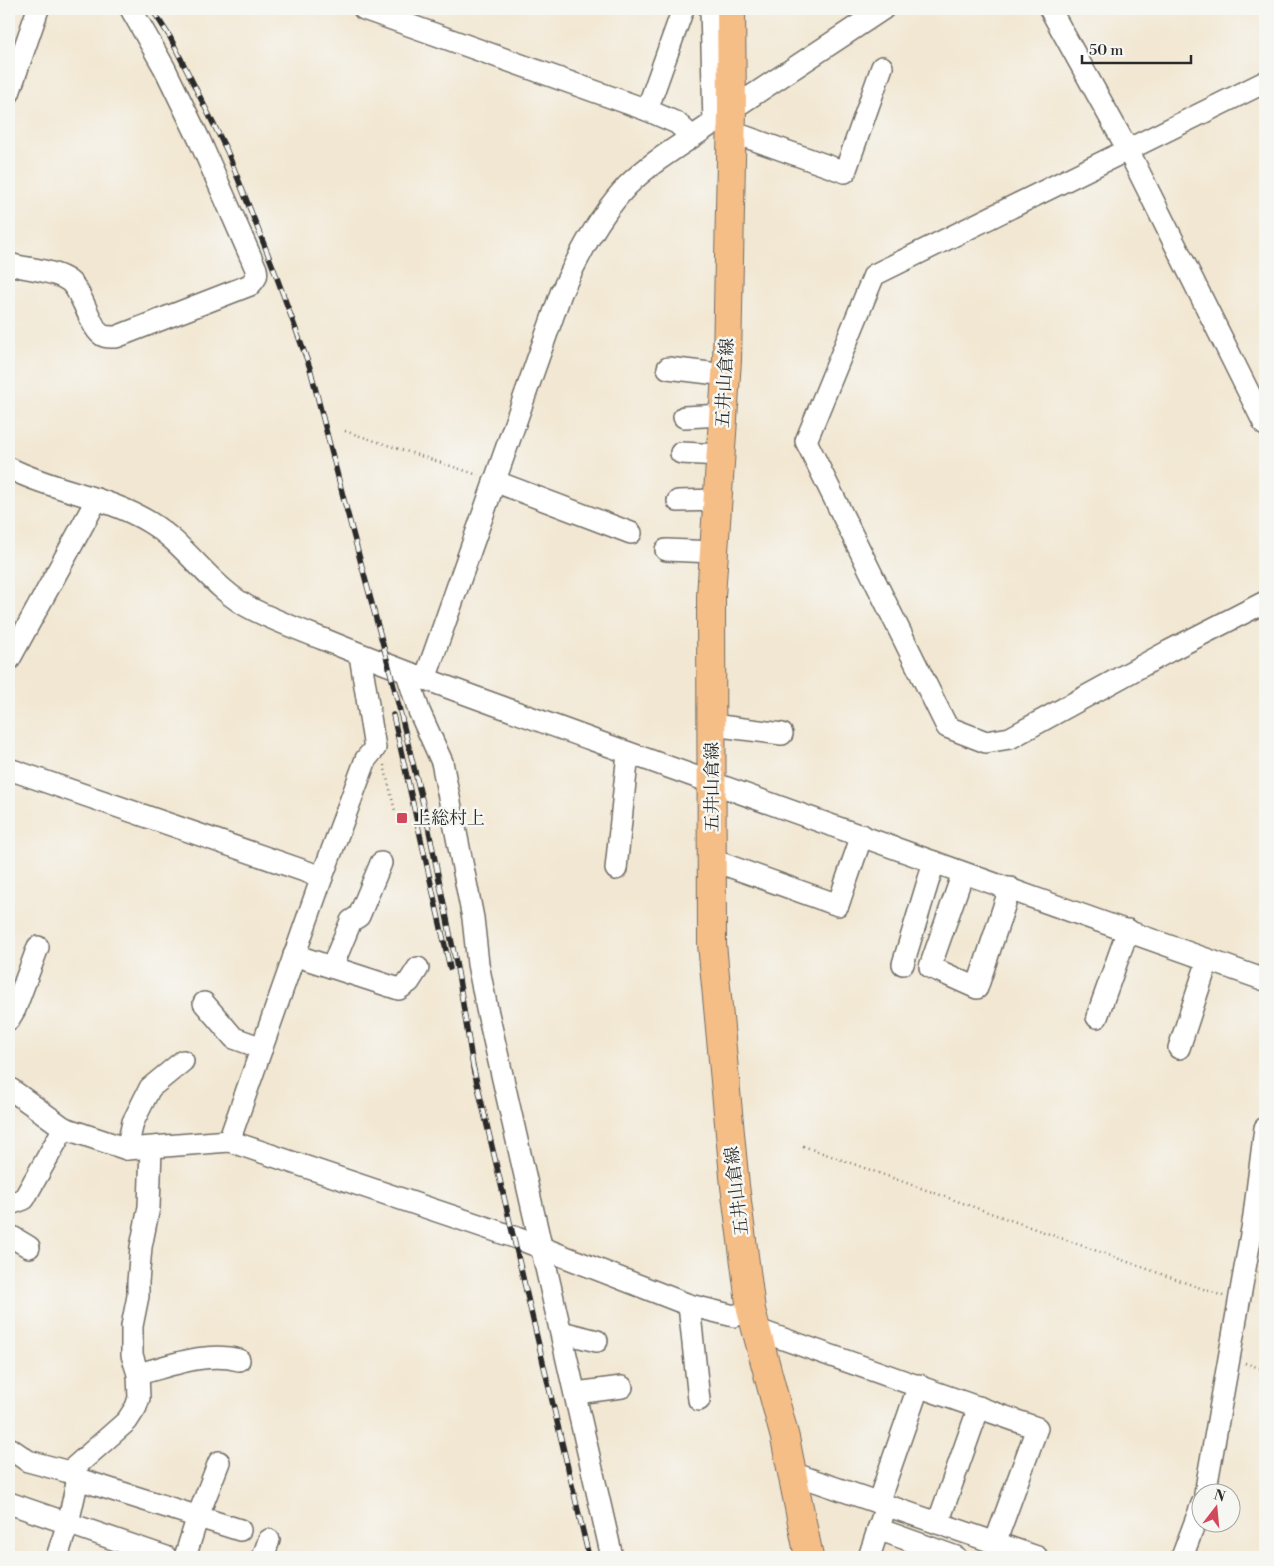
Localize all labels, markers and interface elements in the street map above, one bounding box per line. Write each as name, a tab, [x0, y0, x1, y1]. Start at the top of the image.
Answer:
scale bar	[1082, 32, 1190, 64]
text: 50 m	[1089, 41, 1123, 60]
street label: 五井山倉線	[711, 337, 739, 429]
street label: 五井山倉線	[701, 742, 724, 832]
place label: 上総村上	[413, 807, 485, 830]
marker: 上総村上	[395, 811, 409, 825]
street label: 五井山倉線	[720, 1145, 754, 1237]
north arrow	[1192, 1484, 1242, 1534]
text: N	[1212, 1486, 1227, 1507]

